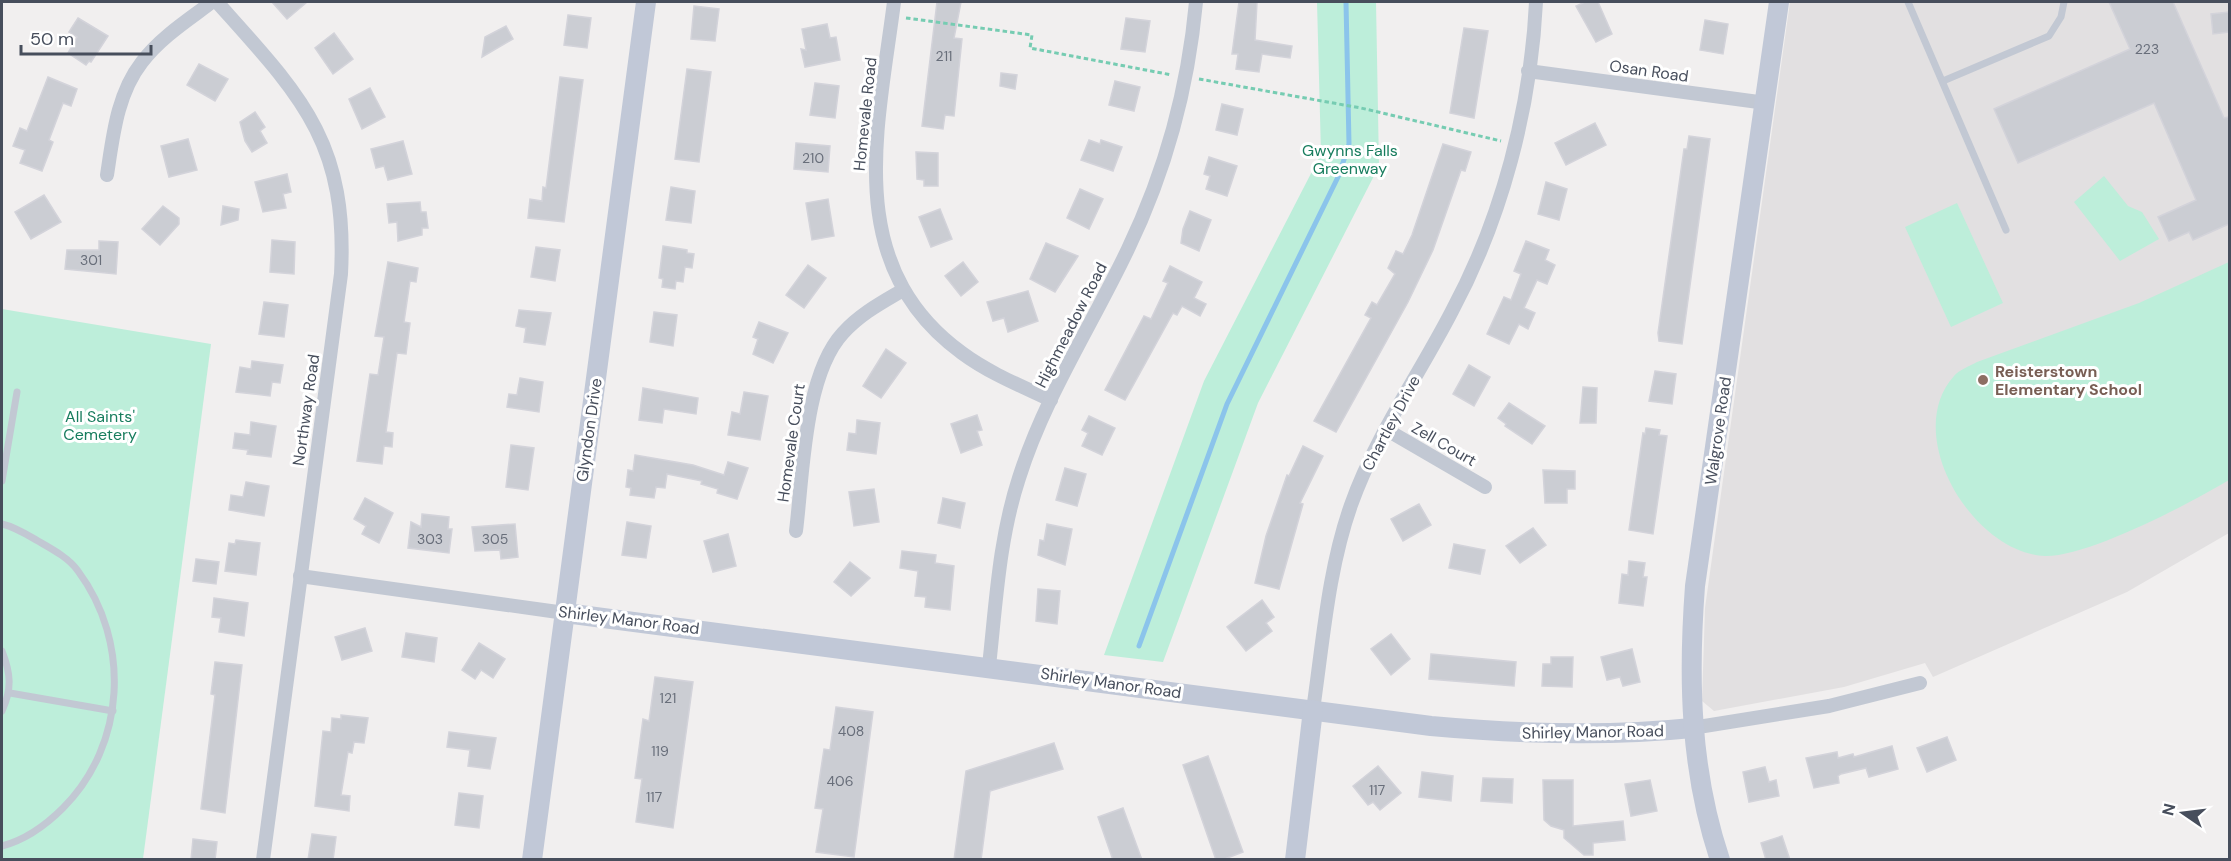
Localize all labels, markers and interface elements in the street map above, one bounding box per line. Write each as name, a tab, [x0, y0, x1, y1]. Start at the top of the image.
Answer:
scale bar	[21, 18, 152, 56]
text: 50 m	[30, 27, 74, 51]
house number: 223	[2135, 40, 2159, 58]
house number: 211	[936, 47, 952, 65]
street label: Osan Road	[1608, 55, 1690, 87]
street label: Homevale Road	[849, 56, 881, 172]
park label: Gwynns Falls Greenway	[1302, 140, 1398, 179]
house number: 210	[802, 149, 824, 167]
house number: 301	[80, 251, 102, 269]
street label: Highmeadow Road	[1030, 259, 1112, 391]
street label: Northway Road	[288, 353, 324, 467]
place label: Reisterstown Elementary School	[1995, 361, 2142, 400]
street label: Chartley Drive	[1357, 372, 1425, 474]
marker: Reisterstown Elementary School	[1976, 373, 1990, 387]
street label: Walgrove Road	[1700, 375, 1736, 487]
street label: Glyndon Drive	[571, 377, 607, 483]
street label: Homevale Court	[772, 382, 810, 504]
park label: All Saints' Cemetery	[63, 406, 137, 445]
street label: Zell Court	[1408, 417, 1480, 471]
house number: 303	[417, 530, 443, 548]
house number: 305	[482, 530, 508, 548]
street label: Shirley Manor Road	[557, 601, 701, 639]
street label: Shirley Manor Road	[1039, 663, 1183, 703]
house number: 121	[660, 689, 676, 707]
street label: Shirley Manor Road	[1522, 720, 1664, 744]
house number: 408	[838, 722, 864, 740]
house number: 119	[651, 742, 669, 760]
house number: 406	[827, 772, 853, 790]
house number: 117	[1369, 781, 1385, 799]
north arrow	[2153, 783, 2213, 843]
house number: 117	[646, 788, 662, 806]
text: N	[2157, 801, 2181, 818]

